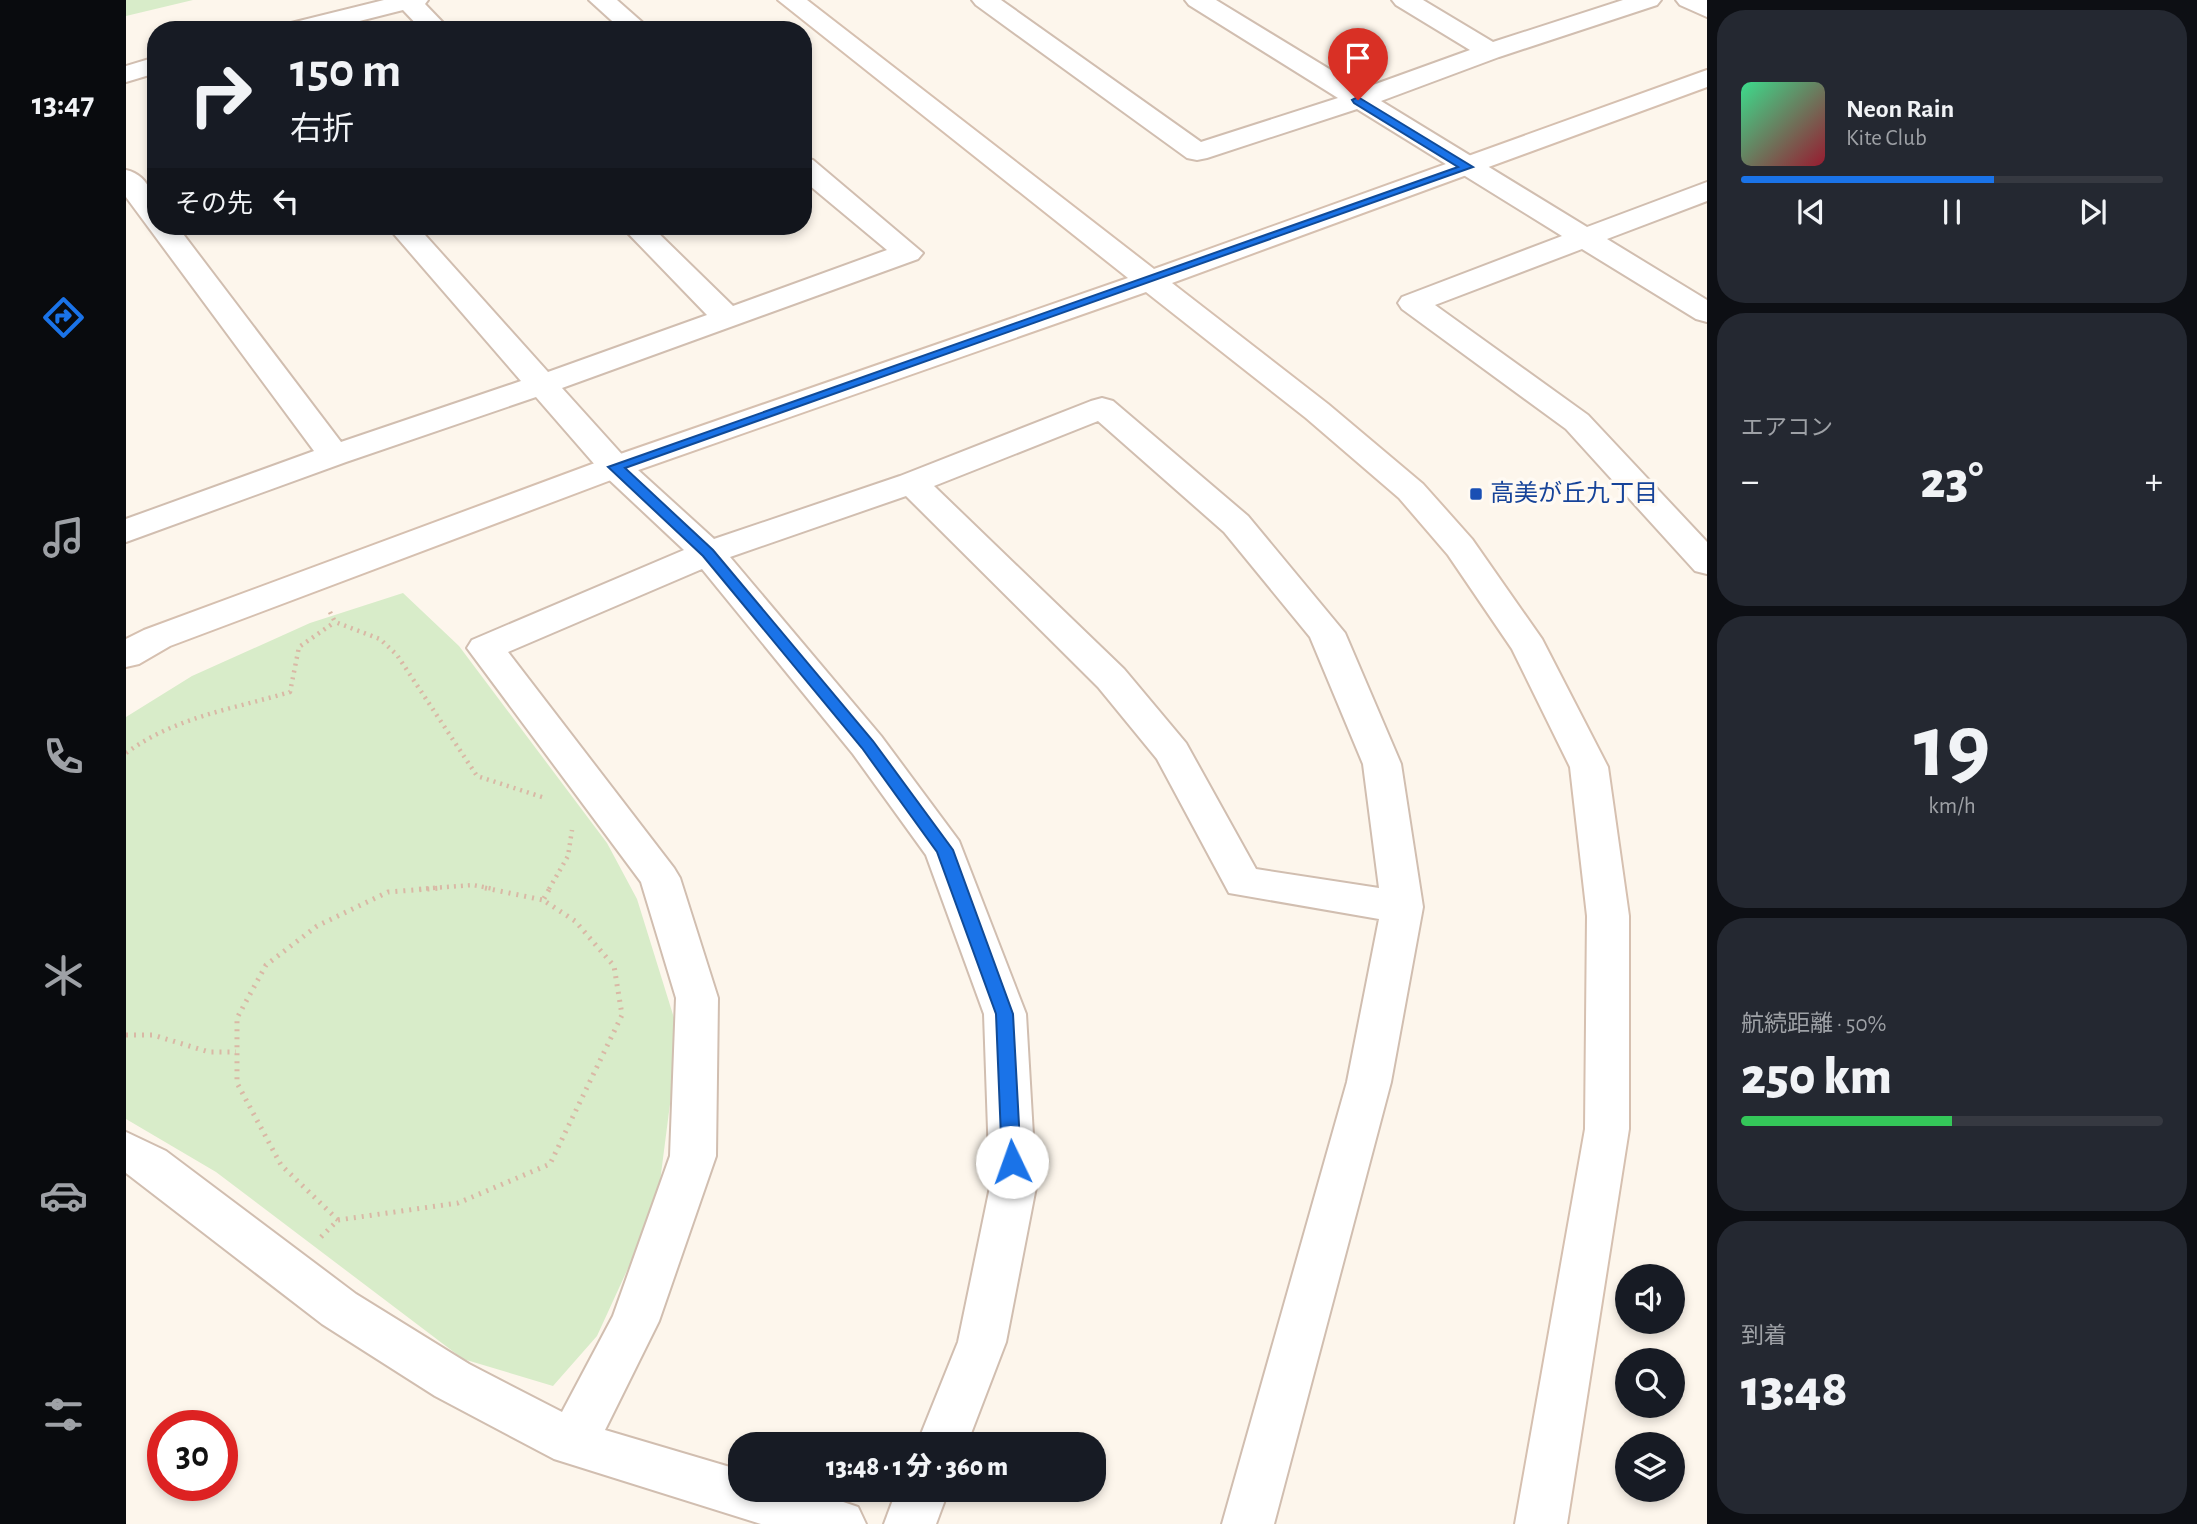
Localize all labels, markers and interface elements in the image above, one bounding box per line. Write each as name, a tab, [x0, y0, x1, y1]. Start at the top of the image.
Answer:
pin	[1328, 28, 1388, 100]
icon: arrive	[1339, 39, 1377, 77]
text: 150 m	[290, 47, 401, 96]
icon: right	[175, 49, 266, 140]
text: 13:47	[32, 88, 94, 120]
text: Neon Rain	[1846, 96, 1954, 122]
text: 右折	[290, 113, 354, 145]
text: Kite Club	[1846, 127, 1927, 150]
icon: left	[267, 182, 305, 220]
text: その先	[175, 191, 253, 217]
icon: previous	[1792, 193, 1830, 231]
icon: pause	[1933, 193, 1971, 231]
icon: next	[2074, 193, 2112, 231]
icon: directions	[39, 293, 88, 342]
text: エアコン	[1741, 417, 1833, 440]
text: 23°	[1921, 455, 1983, 507]
text: −	[1741, 463, 1759, 501]
text: +	[2145, 463, 2163, 501]
place label: 高美が丘九丁目	[1490, 480, 1658, 506]
marker: 高美が丘九丁目	[1468, 486, 1484, 502]
icon: music	[39, 513, 88, 562]
text: 19	[1914, 702, 1990, 793]
icon: phone	[39, 732, 88, 781]
text: km/h	[1928, 795, 1976, 818]
icon: climate	[39, 951, 88, 1000]
text: 航続距離 · 50%	[1741, 1013, 1887, 1036]
text: 250 km	[1741, 1051, 1892, 1103]
position arrow	[975, 1125, 1049, 1199]
icon: car	[39, 1171, 88, 1220]
map controls	[1615, 1264, 1685, 1502]
button: sound	[1615, 1264, 1685, 1334]
text: 到着	[1741, 1325, 1787, 1348]
button: search	[1615, 1348, 1685, 1418]
text: 13:48	[1741, 1363, 1848, 1415]
icon: filters	[39, 1390, 88, 1439]
speed limit sign: 30	[147, 1410, 238, 1501]
button: layers	[1615, 1432, 1685, 1502]
text: 13:48 · 1 分 · 360 m	[826, 1454, 1008, 1480]

